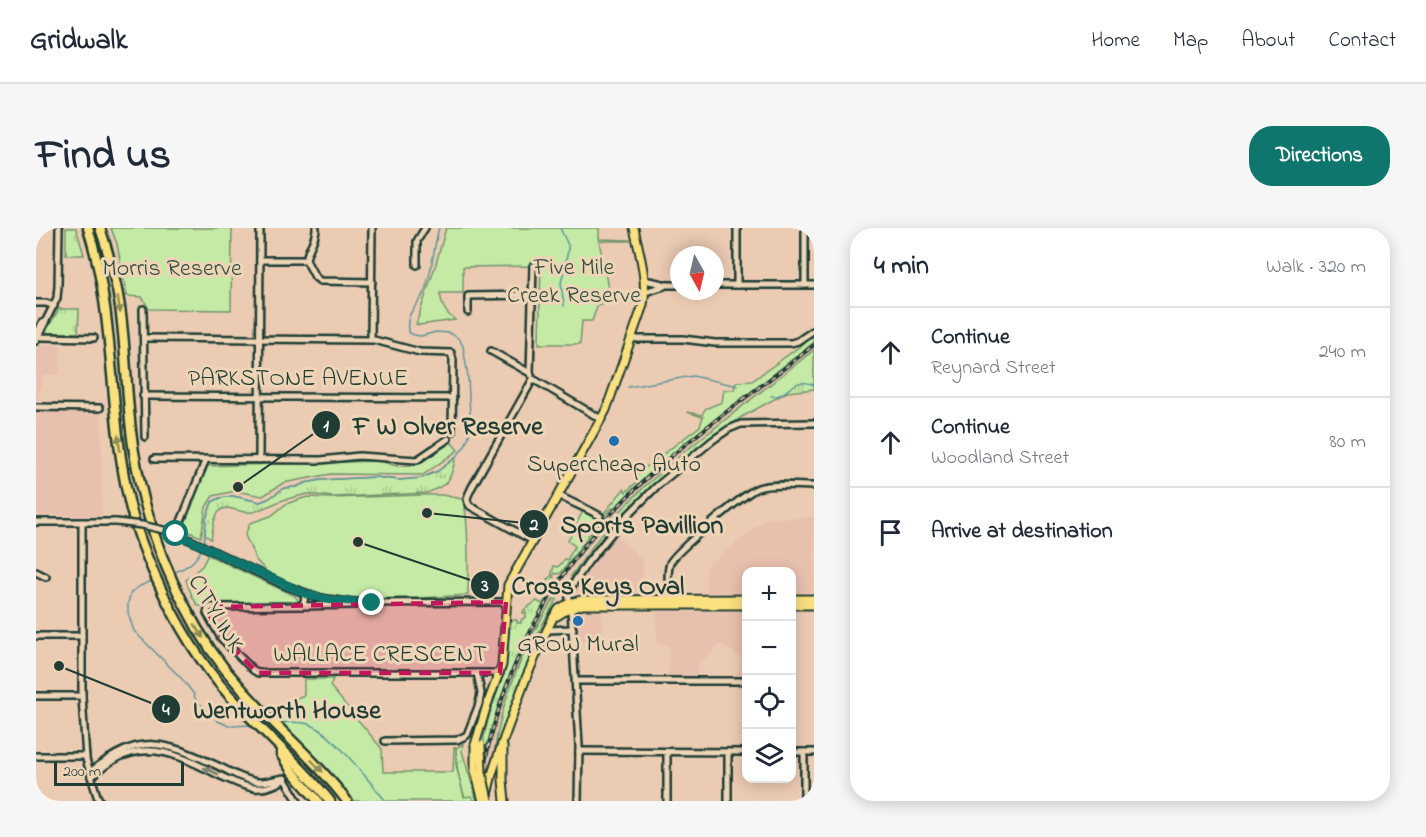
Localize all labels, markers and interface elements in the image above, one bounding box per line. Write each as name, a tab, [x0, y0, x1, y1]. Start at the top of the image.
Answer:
text: Gridwalk	[30, 21, 127, 62]
text: Home	[1091, 26, 1140, 56]
text: Map	[1173, 26, 1208, 56]
text: About	[1241, 26, 1295, 56]
text: Contact	[1328, 26, 1396, 56]
text: Find us	[36, 126, 171, 187]
button: Directions	[1249, 126, 1390, 186]
north arrow	[670, 246, 724, 300]
text: 4 min	[874, 248, 929, 286]
park label: Five Mile Creek Reserve	[507, 251, 641, 314]
park label: Morris Reserve	[102, 252, 242, 287]
text: Walk · 320 m	[1266, 253, 1366, 282]
one-way arrow	[115, 296, 124, 315]
text: Continue	[931, 322, 1010, 354]
icon: ahead	[874, 336, 907, 369]
text: 240 m	[1319, 338, 1366, 367]
text: Reynard Street	[931, 354, 1056, 383]
street label: PARKSTONE AVENUE	[188, 362, 408, 397]
callout: F W Olver Reserve	[311, 403, 555, 447]
text: F W Olver Reserve	[351, 409, 544, 447]
text: Continue	[931, 412, 1010, 444]
text: 1	[323, 414, 329, 440]
icon: ahead	[874, 426, 907, 459]
text: 80 m	[1329, 428, 1366, 457]
one-way arrow	[114, 434, 124, 453]
marker: Supercheap Auto	[607, 434, 621, 448]
text: Woodland Street	[931, 444, 1069, 473]
place label: Supercheap Auto	[527, 448, 701, 483]
callout: Sports Pavillion	[519, 502, 735, 546]
text: Sports Pavillion	[561, 508, 724, 546]
text: 2	[529, 513, 539, 539]
icon: arrive	[874, 516, 907, 549]
text: Arrive at destination	[931, 516, 1113, 548]
route start	[162, 520, 188, 546]
callout: Cross Keys Oval	[470, 563, 696, 607]
map controls	[742, 567, 796, 783]
button: +	[742, 567, 796, 621]
street label: CITYLINK	[178, 568, 252, 660]
text: Cross Keys Oval	[512, 569, 684, 607]
text: 3	[480, 574, 489, 600]
route end	[358, 589, 384, 615]
marker: GROW Mural	[571, 614, 585, 628]
button: −	[742, 621, 796, 675]
one-way arrow	[194, 623, 205, 640]
place label: GROW Mural	[517, 628, 639, 663]
street label: WALLACE CRESCENT	[273, 638, 487, 673]
button: locate	[742, 675, 796, 729]
callout: Wentworth House	[151, 687, 393, 731]
text: Wentworth House	[193, 693, 382, 731]
text: 4	[162, 698, 170, 724]
button: layers	[742, 729, 796, 783]
scale bar	[54, 759, 184, 786]
one-way arrow	[309, 759, 323, 773]
text: 200 m	[63, 760, 101, 784]
one-way arrow	[202, 766, 219, 775]

